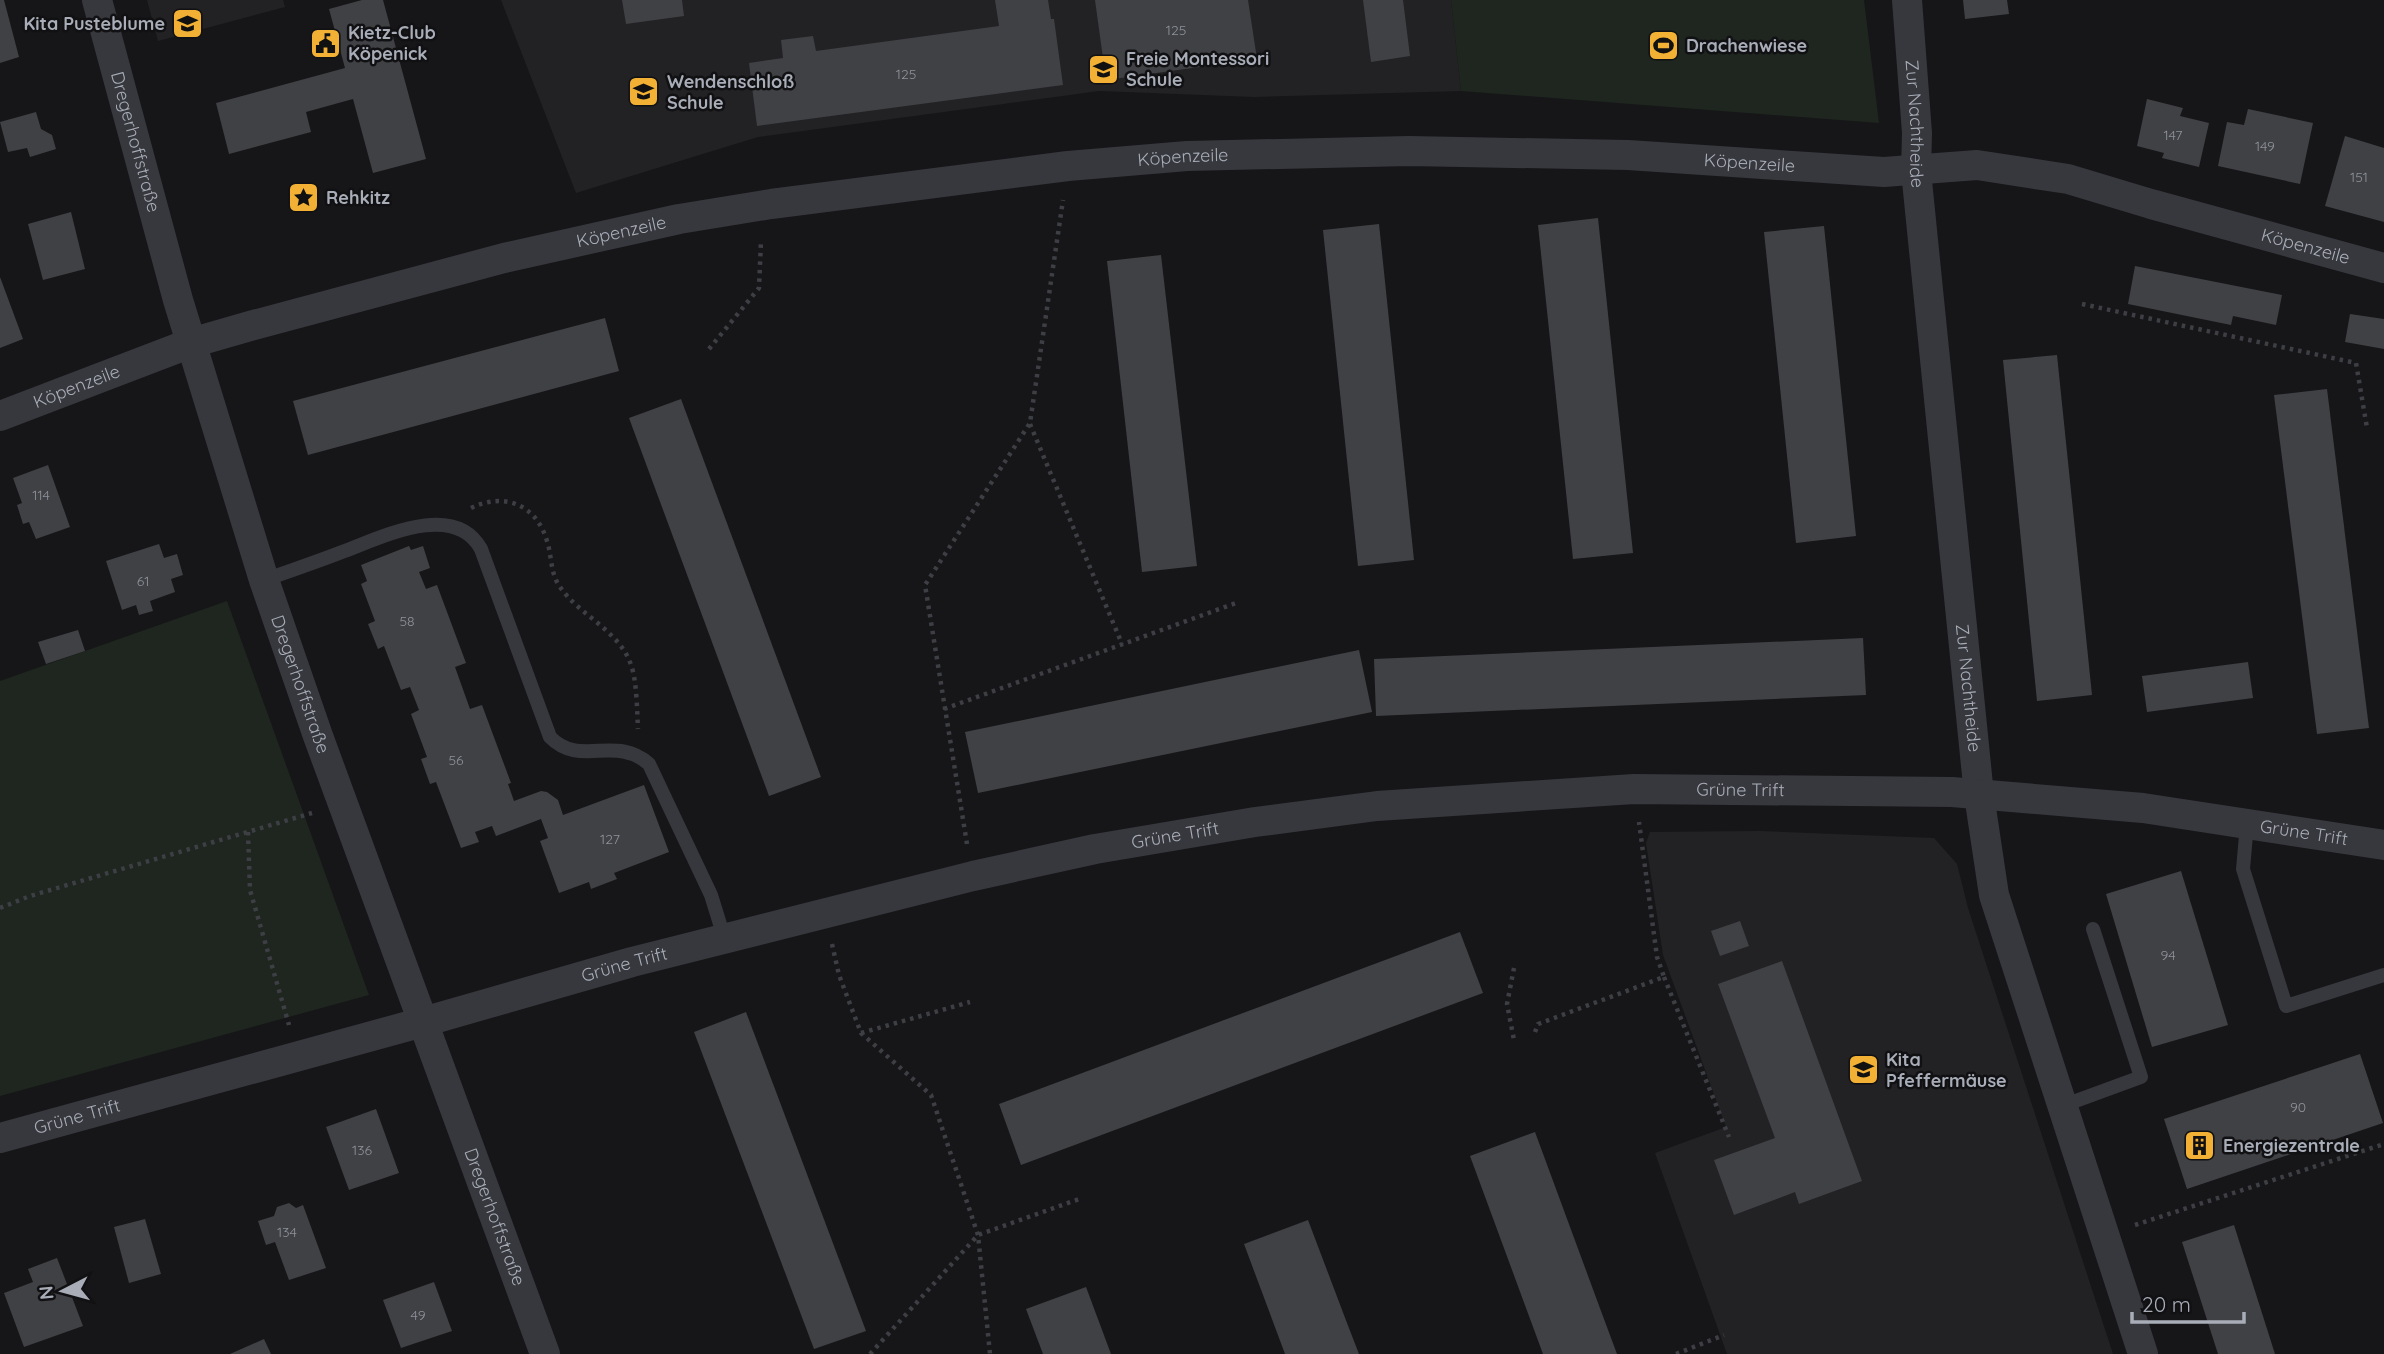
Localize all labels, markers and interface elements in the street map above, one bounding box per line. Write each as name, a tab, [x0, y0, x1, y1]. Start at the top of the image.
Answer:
school or university icon: Kita Pusteblume	[171, 7, 205, 41]
place label: Kita Pusteblume	[24, 12, 165, 35]
place label: Kietz-Club Köpenick	[348, 21, 436, 65]
house number: 125	[1166, 21, 1186, 39]
public building icon: Kietz-Club Köpenick	[308, 26, 342, 60]
sports icon: Drachenwiese	[1646, 29, 1680, 63]
place label: Drachenwiese	[1686, 34, 1807, 57]
place label: Freie Montessori Schule	[1126, 47, 1269, 91]
school or university icon: Freie Montessori Schule	[1086, 52, 1120, 86]
street label: Zur Nachtheide	[1901, 59, 1930, 189]
house number: 125	[896, 65, 916, 83]
street label: Dregerhoffstraße	[106, 69, 166, 215]
place label: Wendenschloß Schule	[667, 70, 794, 114]
school or university icon: Wendenschloß Schule	[627, 75, 661, 109]
house number: 147	[2163, 126, 2183, 144]
house number: 149	[2255, 137, 2275, 155]
street label: Köpenzeile	[1136, 143, 1229, 171]
street label: Köpenzeile	[1703, 148, 1796, 177]
house number: 151	[2350, 168, 2368, 186]
place icon: Rehkitz	[286, 181, 320, 215]
place label: Rehkitz	[326, 186, 390, 209]
street label: Köpenzeile	[574, 210, 668, 253]
street label: Köpenzeile	[2259, 223, 2353, 269]
street label: Köpenzeile	[30, 359, 123, 413]
house number: 114	[32, 486, 50, 504]
house number: 61	[137, 572, 149, 590]
street label: Dregerhoffstraße	[266, 612, 335, 756]
house number: 58	[399, 612, 415, 630]
street label: Zur Nachtheide	[1951, 623, 1987, 753]
house number: 56	[448, 751, 464, 769]
street label: Grüne Trift	[1696, 778, 1785, 801]
street label: Grüne Trift	[2258, 814, 2349, 850]
street label: Grüne Trift	[1130, 816, 1221, 854]
house number: 127	[600, 830, 620, 848]
street label: Grüne Trift	[578, 942, 670, 987]
house number: 94	[2160, 946, 2176, 964]
place label: Kita Pfeffermäuse	[1886, 1048, 2007, 1092]
school or university icon: Kita Pfeffermäuse	[1846, 1053, 1880, 1087]
street label: Grüne Trift	[31, 1094, 123, 1139]
house number: 90	[2290, 1098, 2306, 1116]
building icon: Energiezentrale	[2183, 1129, 2217, 1163]
place label: Energiezentrale	[2223, 1134, 2360, 1157]
house number: 136	[352, 1141, 372, 1159]
street label: Dregerhoffstraße	[459, 1145, 531, 1289]
house number: 134	[277, 1223, 297, 1241]
north arrow	[28, 1256, 98, 1326]
scale bar	[2132, 1280, 2244, 1324]
text: N	[33, 1285, 59, 1301]
text: 20 m	[2142, 1291, 2191, 1317]
house number: 49	[411, 1306, 426, 1324]

